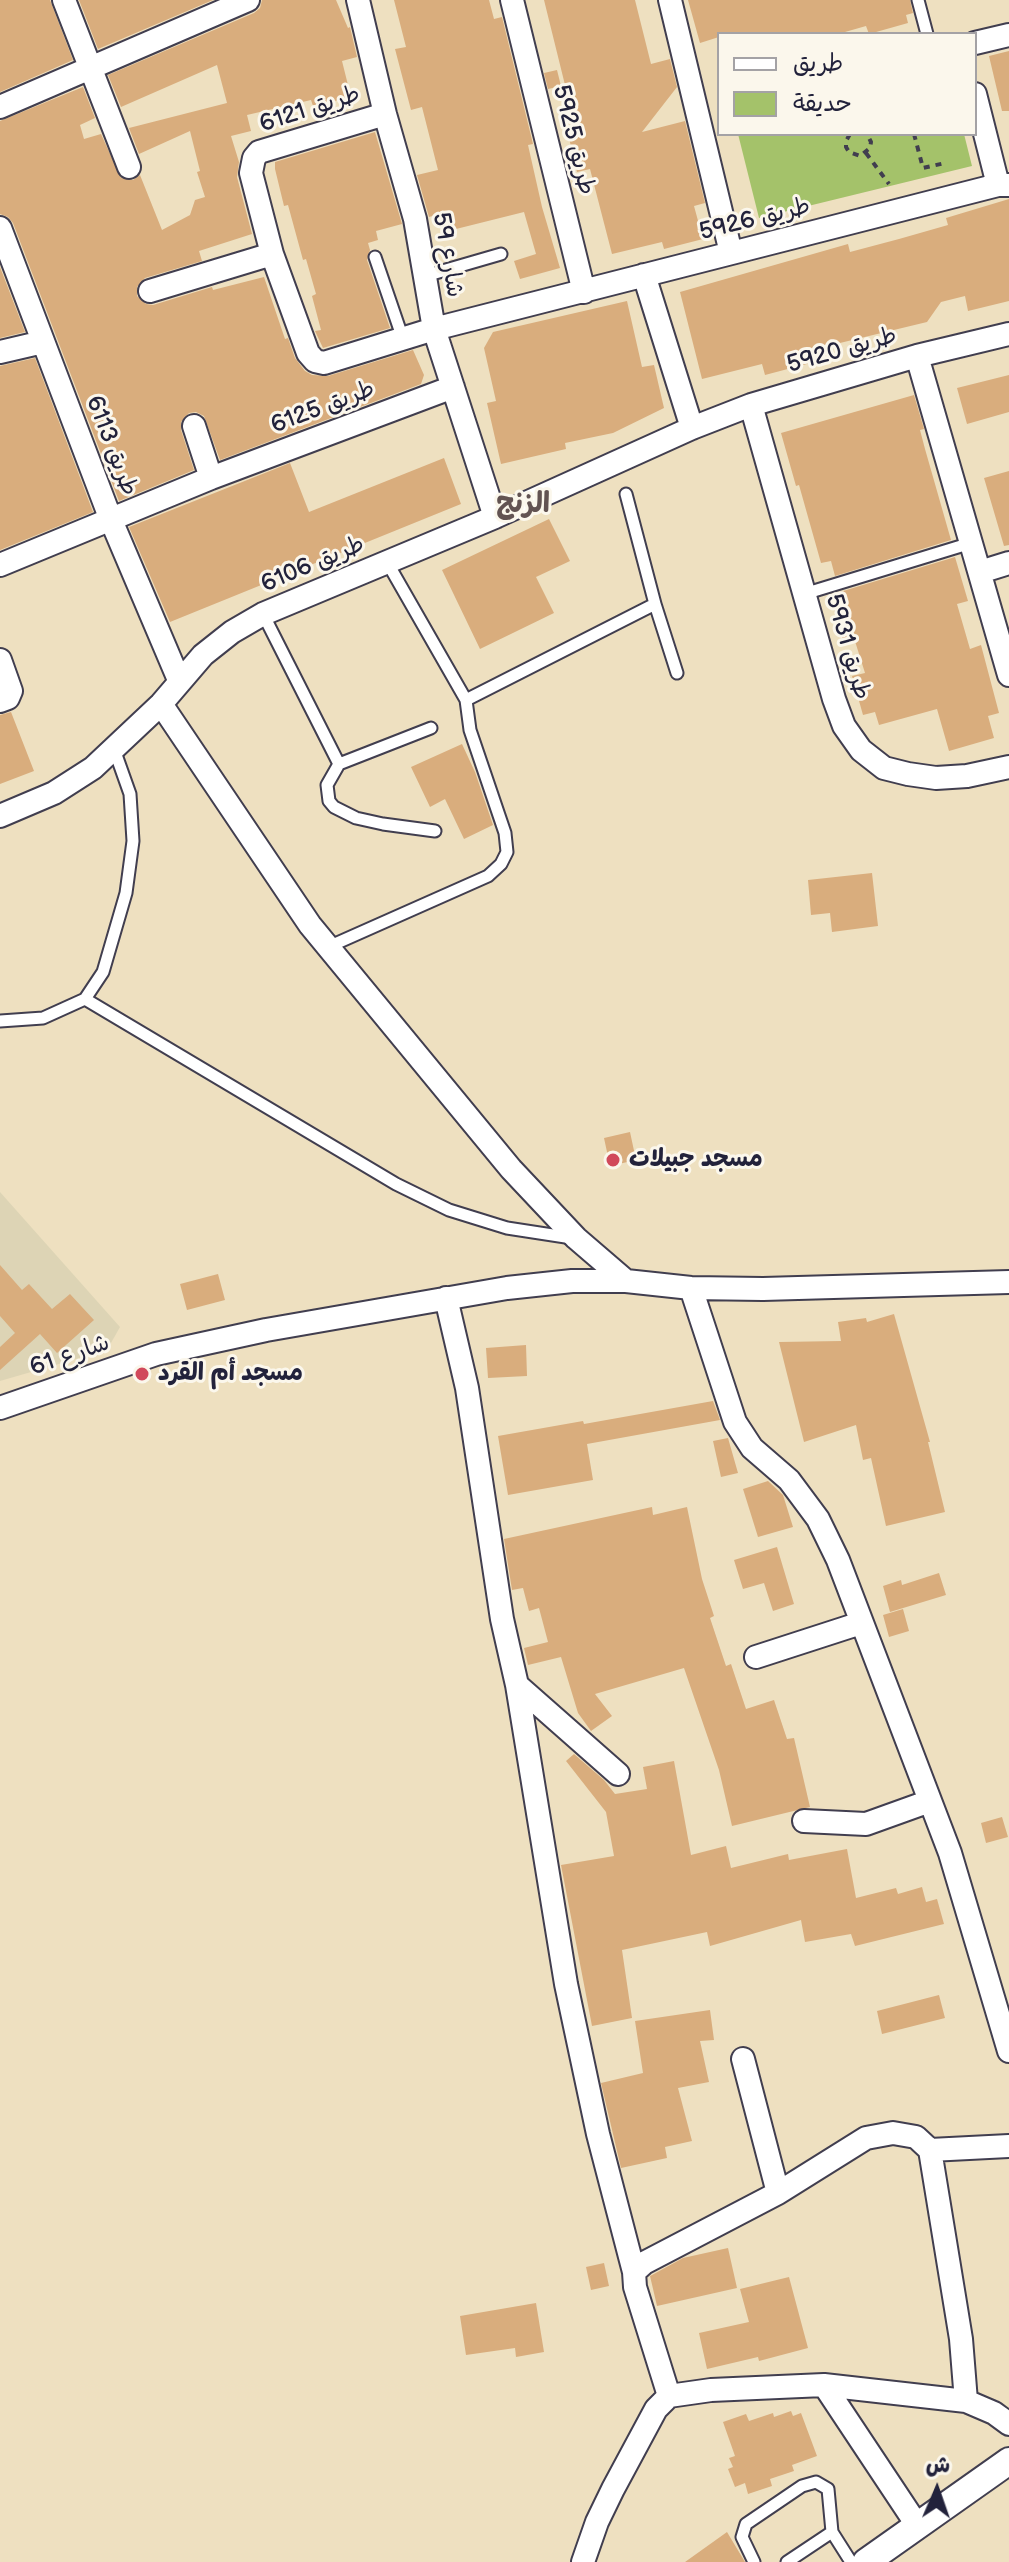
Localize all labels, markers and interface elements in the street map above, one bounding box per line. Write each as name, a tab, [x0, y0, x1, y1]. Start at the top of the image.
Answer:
legend	[717, 32, 977, 136]
text: طريق	[793, 49, 843, 78]
street label: طريق 6121	[256, 80, 364, 140]
street label: طريق 5925	[545, 82, 601, 198]
text: حديقة	[793, 89, 852, 118]
street label: طريق 5926	[697, 192, 813, 248]
street label: شارع 59	[425, 210, 469, 300]
street label: طريق 5920	[784, 322, 900, 380]
street label: طريق 6125	[267, 375, 379, 441]
street label: طريق 6113	[79, 392, 143, 500]
district label: الزنج	[496, 488, 550, 522]
street label: طريق 6106	[257, 530, 369, 600]
street label: طريق 5931	[818, 591, 876, 703]
place label: مسجد جبيلات	[629, 1146, 763, 1174]
marker: مسجد جبيلات	[604, 1151, 622, 1169]
street label: شارع 61	[26, 1329, 114, 1383]
place label: مسجد أم القرد	[158, 1360, 303, 1388]
marker: مسجد أم القرد	[133, 1365, 151, 1383]
north arrow	[897, 2450, 977, 2530]
text: ش	[925, 2452, 950, 2479]

